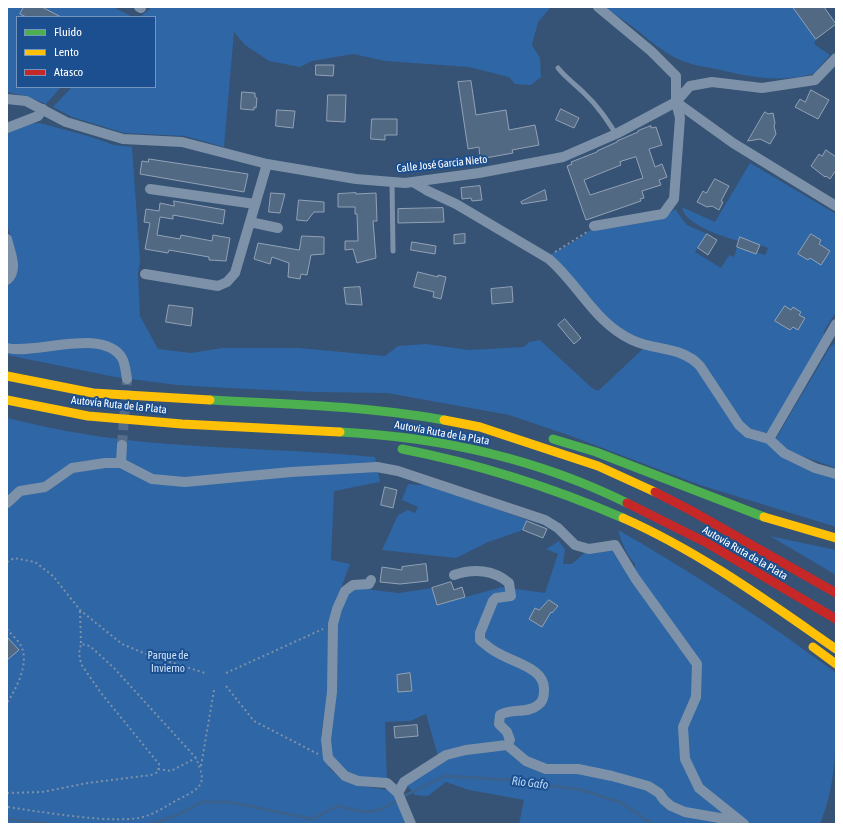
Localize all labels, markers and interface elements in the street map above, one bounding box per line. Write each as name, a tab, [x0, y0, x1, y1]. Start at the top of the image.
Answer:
legend	[16, 16, 156, 88]
text: Fluido	[54, 25, 82, 39]
text: Lento	[54, 45, 79, 59]
text: Atasco	[54, 65, 83, 79]
street label: Calle José García Nieto	[396, 153, 488, 175]
street label: Autovía Ruta de la Plata	[71, 393, 167, 417]
street label: Autovía Ruta de la Plata	[394, 418, 490, 448]
street label: Autovía Ruta de la Plata	[700, 523, 790, 583]
park label: Parque de Invierno	[148, 649, 188, 675]
water label: Río Gafo	[511, 774, 549, 792]

